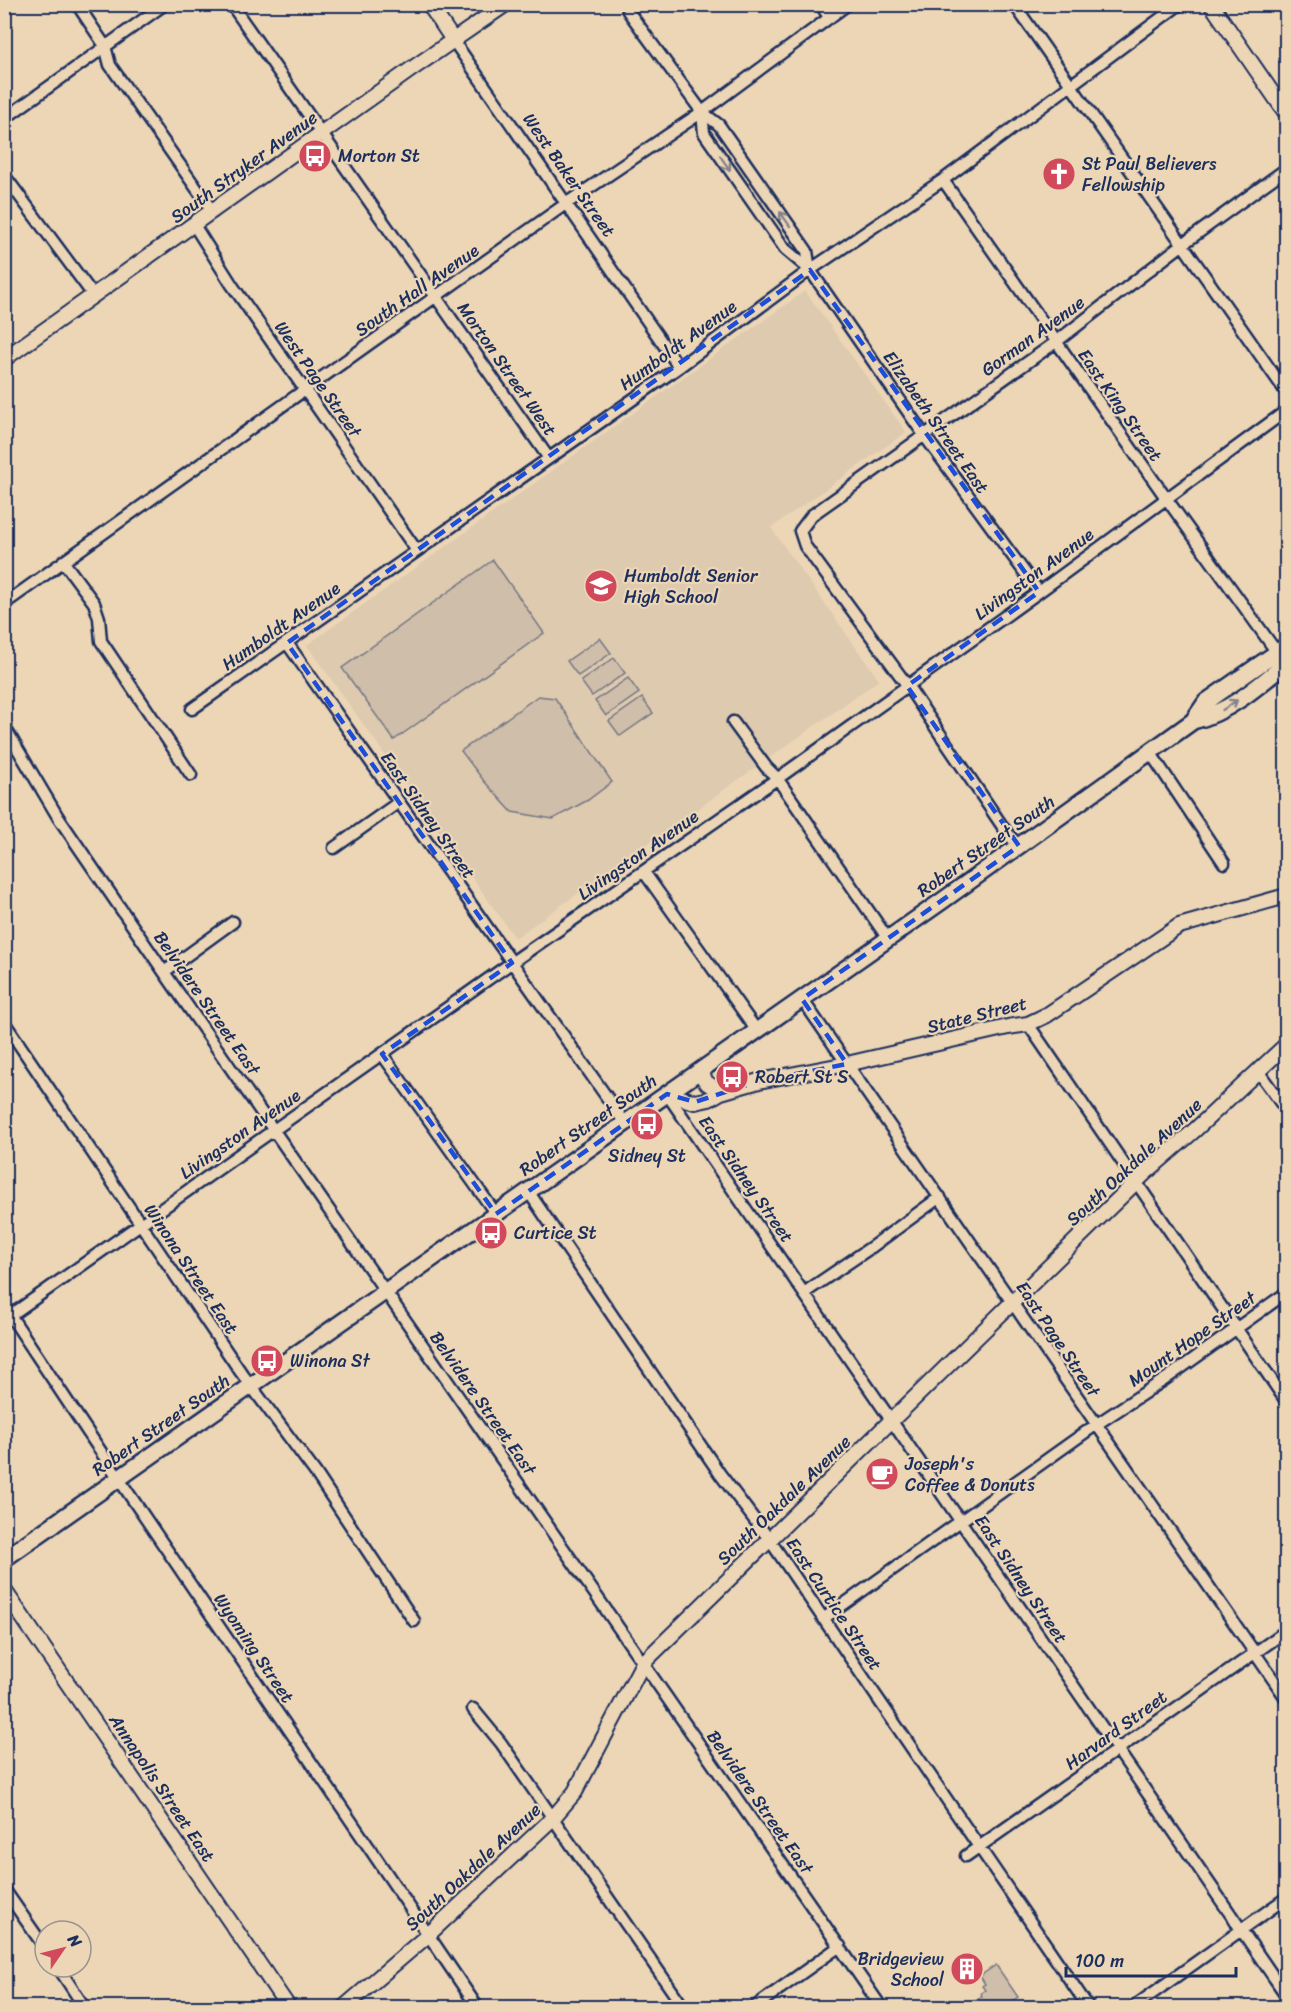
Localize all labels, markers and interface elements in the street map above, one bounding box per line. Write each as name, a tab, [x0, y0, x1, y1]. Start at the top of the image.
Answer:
street label: South Stryker Avenue	[163, 102, 325, 232]
street label: West Baker Street	[514, 106, 624, 244]
bus stop icon: Morton St	[297, 138, 333, 174]
place label: Morton St	[338, 140, 420, 172]
place label: St Paul Believers Fellowship	[1082, 148, 1217, 201]
one-way arrow	[719, 155, 731, 171]
church icon: St Paul Believers Fellowship	[1041, 156, 1077, 192]
one-way arrow	[779, 211, 791, 227]
street label: South Hall Avenue	[348, 235, 486, 345]
street label: Gorman Avenue	[974, 287, 1092, 385]
street label: Humboldt Avenue	[612, 291, 744, 399]
street label: Morton Street West	[448, 295, 566, 443]
street label: West Page Street	[266, 314, 371, 445]
street label: East King Street	[1069, 342, 1171, 468]
street label: Elizabeth Street East	[874, 344, 998, 501]
street label: Livingston Avenue	[967, 519, 1101, 629]
place label: Humboldt Senior High School	[624, 560, 759, 613]
school or university icon: Humboldt Senior High School	[583, 568, 619, 604]
street label: Humboldt Avenue	[215, 573, 348, 679]
one-way arrow	[1221, 699, 1238, 711]
street label: East Sidney Street	[372, 744, 484, 886]
street label: Robert Street South	[910, 786, 1062, 906]
street label: Livingston Avenue	[571, 801, 706, 909]
street label: Belvidere Street East	[145, 924, 269, 1082]
street label: State Street	[924, 987, 1030, 1043]
bus stop icon: Robert St S	[714, 1059, 750, 1095]
place label: Robert St S	[755, 1061, 849, 1093]
street label: Robert Street South	[512, 1065, 664, 1185]
street label: Livingston Avenue	[173, 1080, 308, 1188]
street label: South Oakdale Avenue	[1058, 1090, 1210, 1234]
bus stop icon: Sidney St	[629, 1106, 665, 1142]
street label: East Sidney Street	[690, 1108, 802, 1250]
place label: Sidney St	[608, 1140, 686, 1172]
street label: Winona Street East	[135, 1197, 247, 1341]
bus stop icon: Curtice St	[473, 1215, 509, 1251]
place label: Curtice St	[514, 1217, 597, 1249]
street label: East Page Street	[1007, 1274, 1109, 1404]
street label: Mount Hope Street	[1121, 1282, 1264, 1395]
street label: Belvidere Street East	[421, 1324, 545, 1482]
bus stop icon: Winona St	[249, 1343, 285, 1379]
place label: Winona St	[290, 1345, 370, 1377]
street label: Robert Street South	[85, 1365, 237, 1485]
street label: South Oakdale Avenue	[709, 1427, 859, 1573]
place label: Joseph's Coffee & Donuts	[904, 1448, 1035, 1501]
cafe icon: Joseph's Coffee & Donuts	[864, 1456, 900, 1492]
street label: East Sidney Street	[966, 1508, 1076, 1650]
street label: East Curtice Street	[777, 1531, 891, 1678]
street label: Wyoming Street	[205, 1586, 303, 1710]
street label: Harvard Street	[1058, 1681, 1174, 1779]
street label: Annapolis Street East	[100, 1706, 224, 1869]
street label: Belvidere Street East	[698, 1723, 822, 1881]
street label: South Oakdale Avenue	[397, 1795, 549, 1939]
north arrow	[33, 1919, 93, 1979]
text: N	[59, 1927, 90, 1954]
scale bar	[1066, 1940, 1236, 1978]
place label: Bridgeview School	[857, 1943, 945, 1996]
text: 100 m	[1075, 1945, 1124, 1977]
building icon: Bridgeview School	[949, 1951, 985, 1987]

